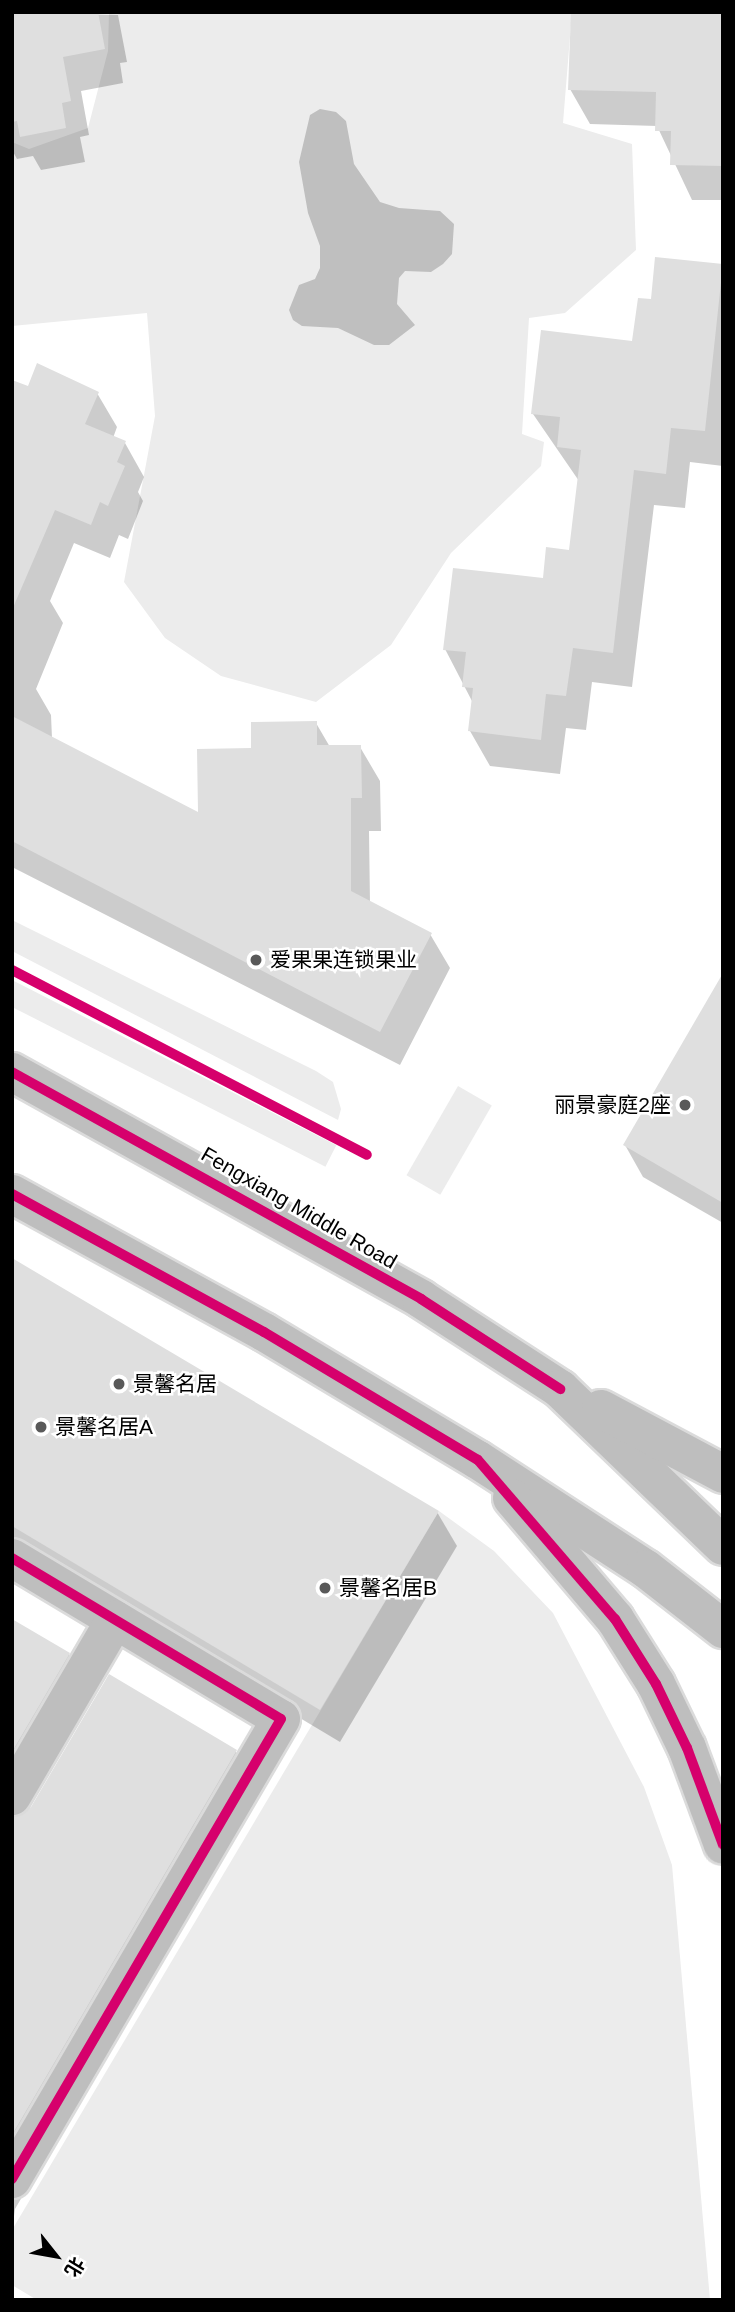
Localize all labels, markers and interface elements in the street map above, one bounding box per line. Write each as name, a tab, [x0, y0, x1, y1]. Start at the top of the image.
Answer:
place label: 爱果果连锁果业	[270, 947, 417, 973]
marker: 爱果果连锁果业	[248, 952, 264, 968]
place label: 丽景豪庭2座	[554, 1092, 671, 1118]
marker: 丽景豪庭2座	[677, 1097, 693, 1113]
street label: Fengxiang Middle Road	[197, 1142, 401, 1274]
place label: 景馨名居	[133, 1371, 217, 1397]
marker: 景馨名居	[111, 1376, 127, 1392]
place label: 景馨名居A	[55, 1414, 153, 1440]
marker: 景馨名居A	[33, 1419, 49, 1435]
place label: 景馨名居B	[339, 1575, 437, 1601]
marker: 景馨名居B	[317, 1580, 333, 1596]
north arrow	[21, 2221, 91, 2291]
text: 北	[61, 2254, 88, 2281]

